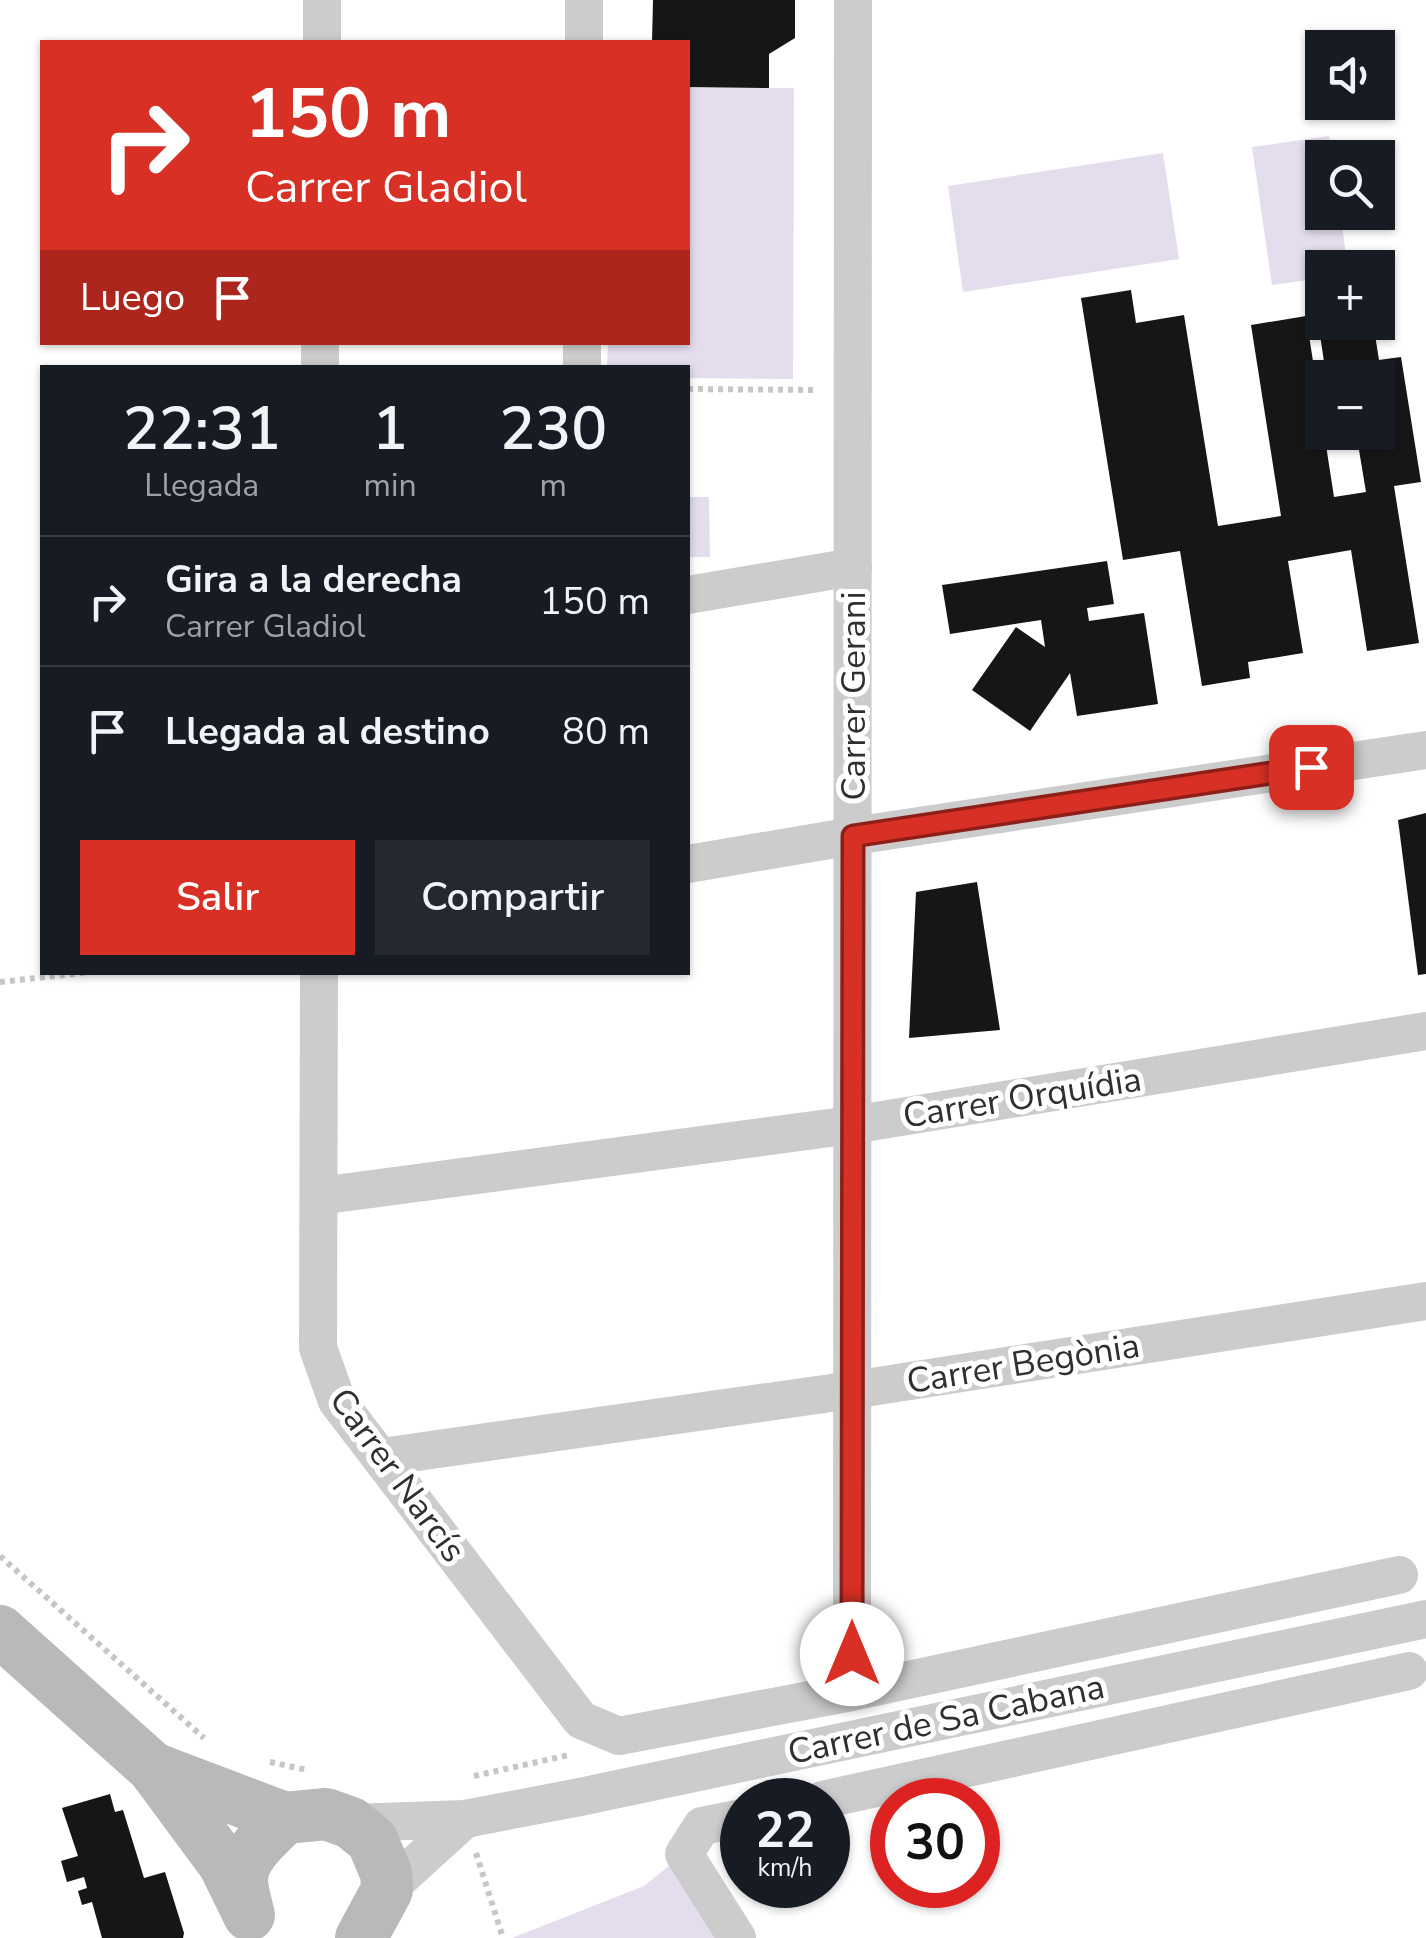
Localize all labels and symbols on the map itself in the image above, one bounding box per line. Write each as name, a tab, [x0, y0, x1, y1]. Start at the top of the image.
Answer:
street label: Carrer Gerani	[830, 591, 877, 801]
pin	[1269, 725, 1354, 810]
street label: Carrer Orquídia	[899, 1055, 1145, 1140]
street label: Carrer Begònia	[903, 1322, 1143, 1405]
street label: Carrer Narcís	[319, 1379, 477, 1572]
position arrow	[800, 1602, 904, 1706]
street label: Carrer de Sa Cabana	[783, 1663, 1109, 1776]
speed limit sign: 30	[870, 1778, 1000, 1908]

